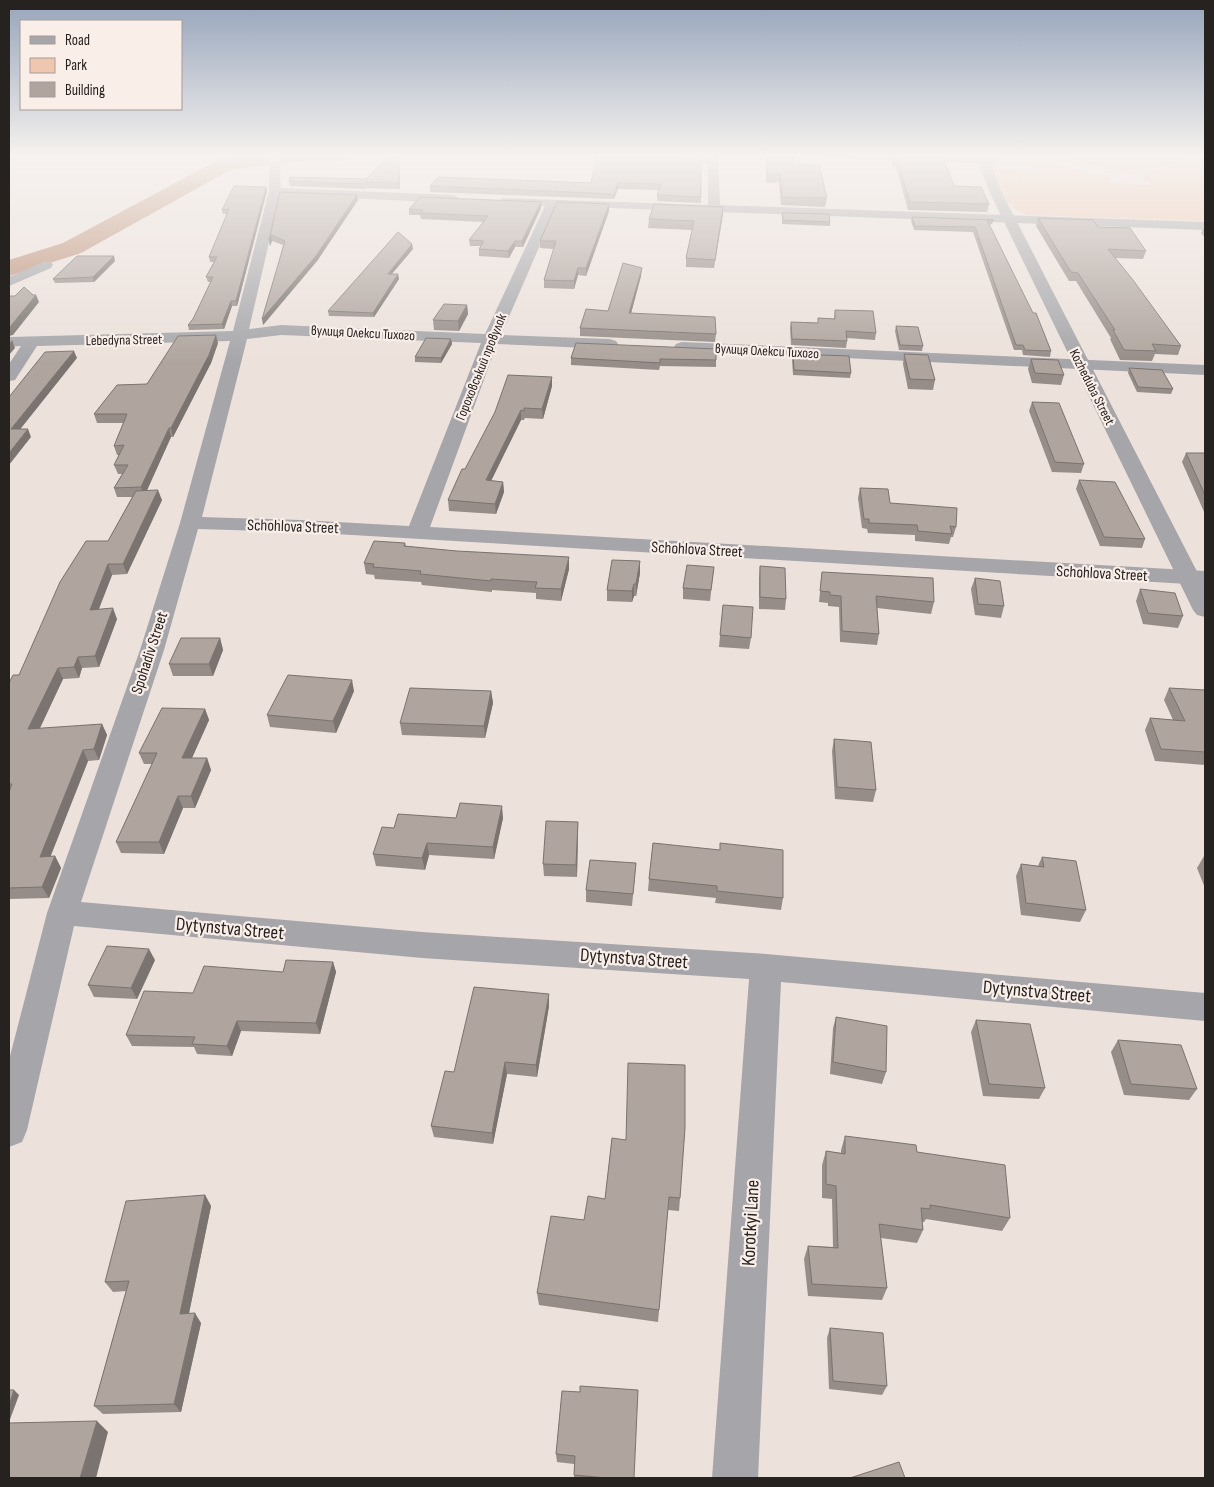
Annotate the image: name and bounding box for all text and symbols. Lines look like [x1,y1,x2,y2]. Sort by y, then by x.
legend [20,20,182,110]
text: Road [65,31,90,50]
text: Park [65,56,87,75]
text: Building [65,81,105,100]
street label: Гороховський провулок [452,311,510,423]
street label: вулиця Олекси Тихого [311,322,416,344]
street label: Lebedyna Street [86,331,162,349]
street label: вулиця Олекси Тихого [715,340,820,362]
street label: Kozheduba Street [1066,346,1118,428]
street label: Schohlova Street [247,516,339,538]
street label: Schohlova Street [651,538,743,562]
street label: Schohlova Street [1056,562,1148,586]
street label: Spohadiv Street [128,609,172,696]
street label: Dytynstva Street [175,913,285,945]
street label: Dytynstva Street [579,944,689,974]
street label: Dytynstva Street [982,976,1092,1008]
street label: Korotkyi Lane [737,1179,765,1267]

